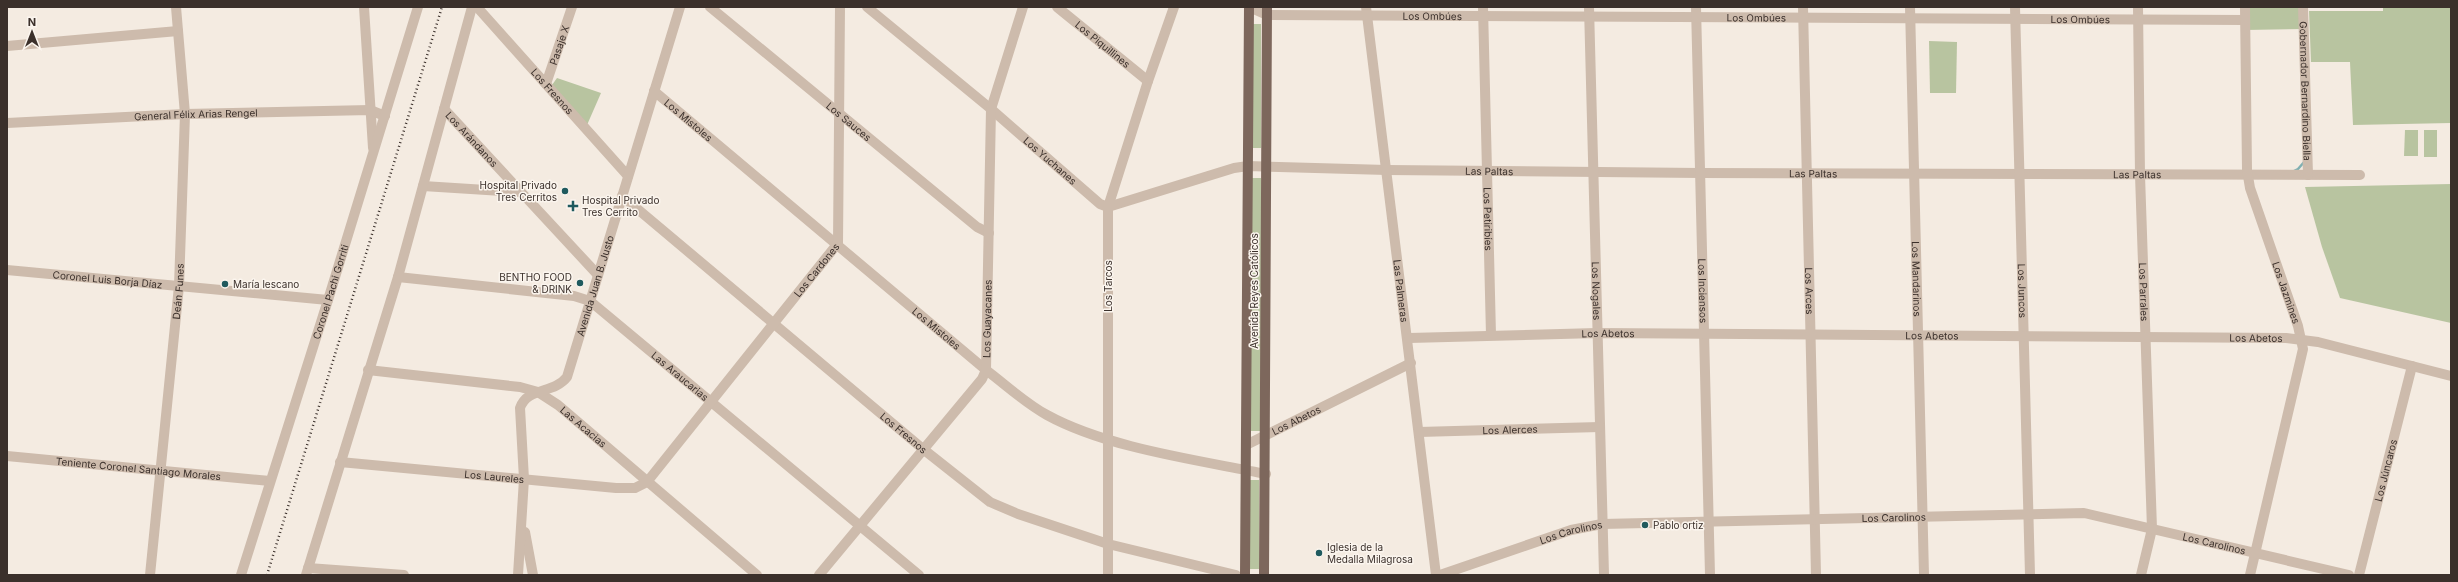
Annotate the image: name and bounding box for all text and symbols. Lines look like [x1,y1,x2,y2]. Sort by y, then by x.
street label: Los Ombúes [1403,10,1462,22]
street label: Los Ombúes [1727,11,1786,24]
north arrow [12,12,52,52]
street label: Los Ombúes [2051,13,2110,25]
text: N [28,15,36,29]
street label: Los Piquillines [1073,18,1133,70]
street label: Gobernador Bernardino Biella [2297,21,2314,161]
street label: Pasaje X [547,24,571,66]
street label: Los Fresnos [529,66,576,117]
street label: Los Mistoles [662,96,715,144]
street label: Los Sauces [824,99,874,143]
street label: General Félix Arias Rengel [134,106,258,123]
street label: Los Arándanos [443,109,500,169]
street label: Los Yuchanes [1021,134,1079,187]
street label: Las Paltas [1465,165,1513,177]
street label: Las Paltas [1789,167,1837,179]
street label: Las Paltas [2113,168,2161,180]
place label: Hospital Privado Tres Cerritos [480,179,557,203]
marker: Hospital Privado Tres Cerritos [560,186,570,196]
street label: Los Petiribíes [1481,187,1495,251]
place label: Hospital Privado Tres Cerrito [582,194,659,218]
marker: Hospital Privado Tres Cerrito [567,200,579,212]
street label: Avenida Reyes Católicos [1248,233,1260,349]
street label: Avenida Juan B. Justo [574,234,616,337]
street label: Los Cardones [791,241,842,299]
street label: Los Mandarinos [1910,241,1924,317]
street label: Coronel Pachi Gorriti [310,243,351,340]
street label: Los Inciensos [1696,258,1710,323]
street label: Las Palmeras [1391,259,1411,323]
street label: Los Tarcos [1102,260,1114,312]
street label: Los Jazmines [2270,260,2303,325]
street label: Los Nogales [1590,261,1603,320]
street label: Los Parrales [2137,262,2151,321]
street label: Deán Funes [170,263,186,320]
street label: Los Juncos [2016,264,2029,318]
street label: Los Arces [1803,267,1816,315]
street label: Coronel Luis Borja Díaz [52,268,163,290]
place label: BENTHO FOOD & DRINK [499,271,572,295]
place label: María lescano [233,278,299,290]
marker: BENTHO FOOD & DRINK [575,278,585,288]
marker: María lescano [220,279,230,289]
street label: Los Guayacanes [980,280,994,358]
street label: Los Mistoles [910,305,963,352]
street label: Los Abetos [1581,327,1635,339]
street label: Los Abetos [1905,329,1959,342]
street label: Los Abetos [2229,332,2283,344]
street label: Las Araucarias [649,349,711,403]
street label: Los Abetos [1270,403,1323,437]
street label: Las Acacias [558,404,609,450]
street label: Los Fresnos [878,410,929,456]
street label: Los Alerces [1482,423,1538,436]
street label: Los Júncaros [2372,438,2399,503]
street label: Teniente Coronel Santiago Morales [55,455,221,482]
street label: Los Laureles [464,468,525,485]
street label: Los Carolinos [1862,511,1926,524]
street label: Los Carolinos [1538,518,1603,546]
place label: Pablo ortiz [1653,519,1704,531]
marker: Pablo ortiz [1640,520,1650,530]
street label: Los Carolinos [2182,530,2247,557]
place label: Iglesia de la Medalla Milagrosa [1327,541,1413,565]
marker: Iglesia de la Medalla Milagrosa [1314,548,1324,558]

